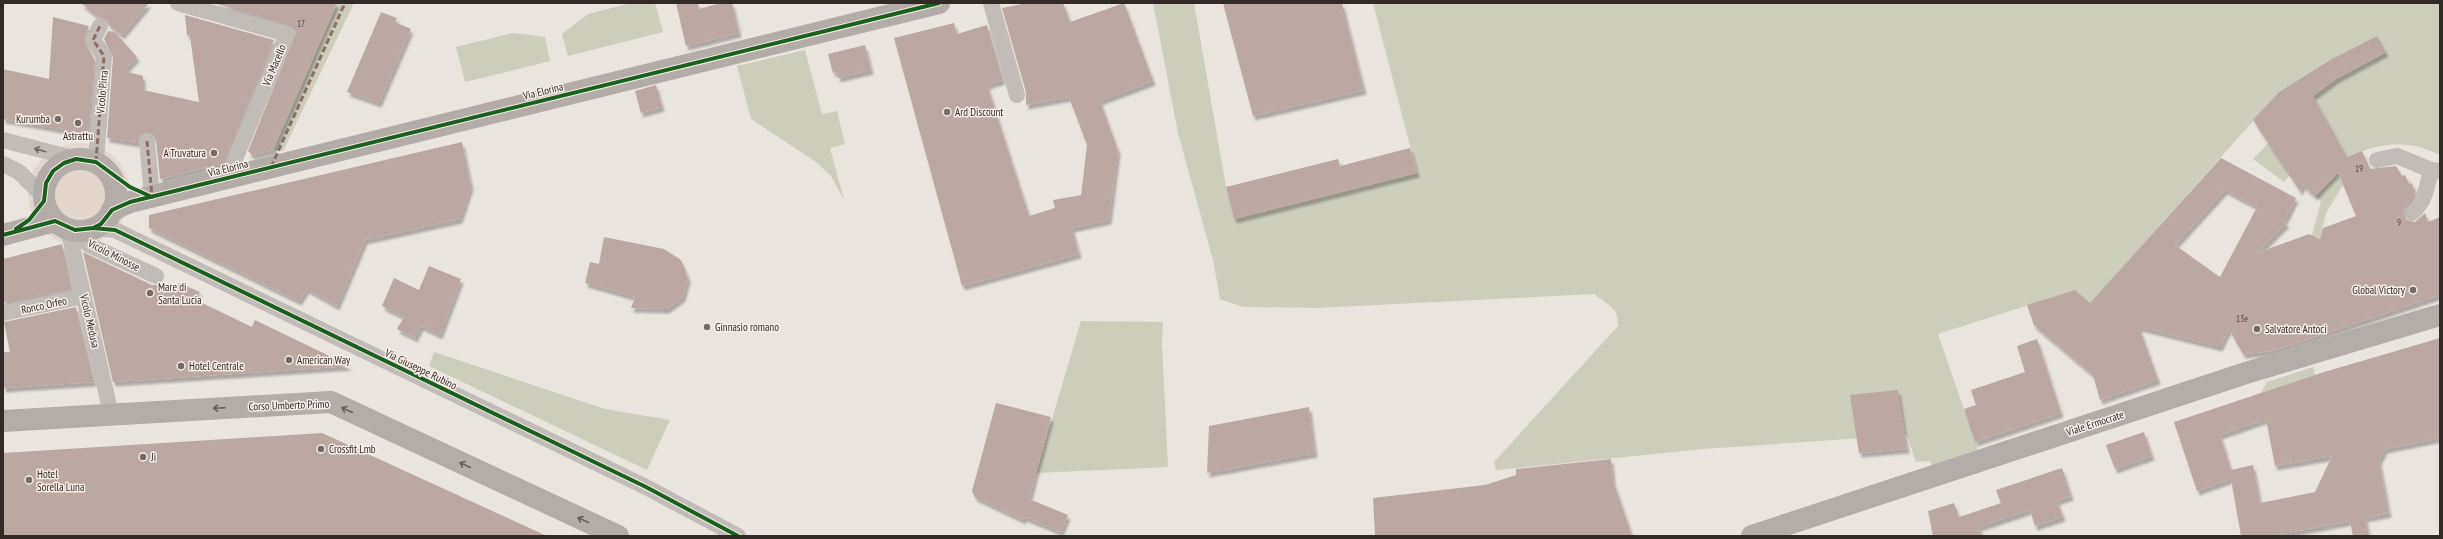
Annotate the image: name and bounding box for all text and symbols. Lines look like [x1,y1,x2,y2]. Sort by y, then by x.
house number: 17 [297,18,305,29]
street label: Via Macello [259,42,289,89]
street label: Vicolo Pirra [93,70,111,115]
street label: Via Elorina [520,79,565,103]
place label: Ard Discount [955,105,1003,119]
marker: Ard Discount [942,107,952,117]
place label: Kurumba [16,112,50,126]
marker: Kurumba [53,114,63,124]
marker: Astrattu [73,118,83,128]
place label: Astrattu [63,129,93,143]
one-way arrow [33,146,46,153]
place label: A Truvatura [163,146,206,160]
marker: A Truvatura [209,148,219,158]
street label: Via Elorina [205,156,250,180]
house number: 19 [2355,163,2363,174]
house number: 9 [2397,217,2401,228]
street label: Vicolo Minosse [85,235,143,274]
place label: Mare di Santa Lucia [158,280,202,307]
place label: Global Victory [2352,283,2406,297]
marker: Global Victory [2408,285,2418,295]
marker: Mare di Santa Lucia [145,288,155,298]
street label: Vicolo Medusa [77,292,103,349]
street label: Ronco Orfeo [20,293,68,317]
house number: 13e [2236,313,2248,324]
place label: Ginnasio romano [715,320,779,334]
marker: Ginnasio romano [702,322,712,332]
place label: Salvatore Antoci [2265,322,2327,336]
marker: Salvatore Antoci [2252,324,2262,334]
street label: Via Giuseppe Rubino [382,345,459,393]
place label: American Way [297,353,351,367]
marker: American Way [284,355,294,365]
place label: Hotel Centrale [189,359,244,373]
marker: Hotel Centrale [176,361,186,371]
street label: Corso Umberto Primo [248,397,330,413]
one-way arrow [213,405,226,412]
one-way arrow [342,406,354,413]
street label: Viale Ermocrate [2063,407,2126,439]
place label: Crossfit Lmb [329,442,376,456]
marker: Crossfit Lmb [316,444,326,454]
place label: Jì [150,450,156,464]
marker: Jì [138,452,148,462]
one-way arrow [460,461,472,468]
place label: Hotel Sorella Luna [37,467,84,494]
marker: Hotel Sorella Luna [24,475,34,485]
one-way arrow [577,515,589,523]

